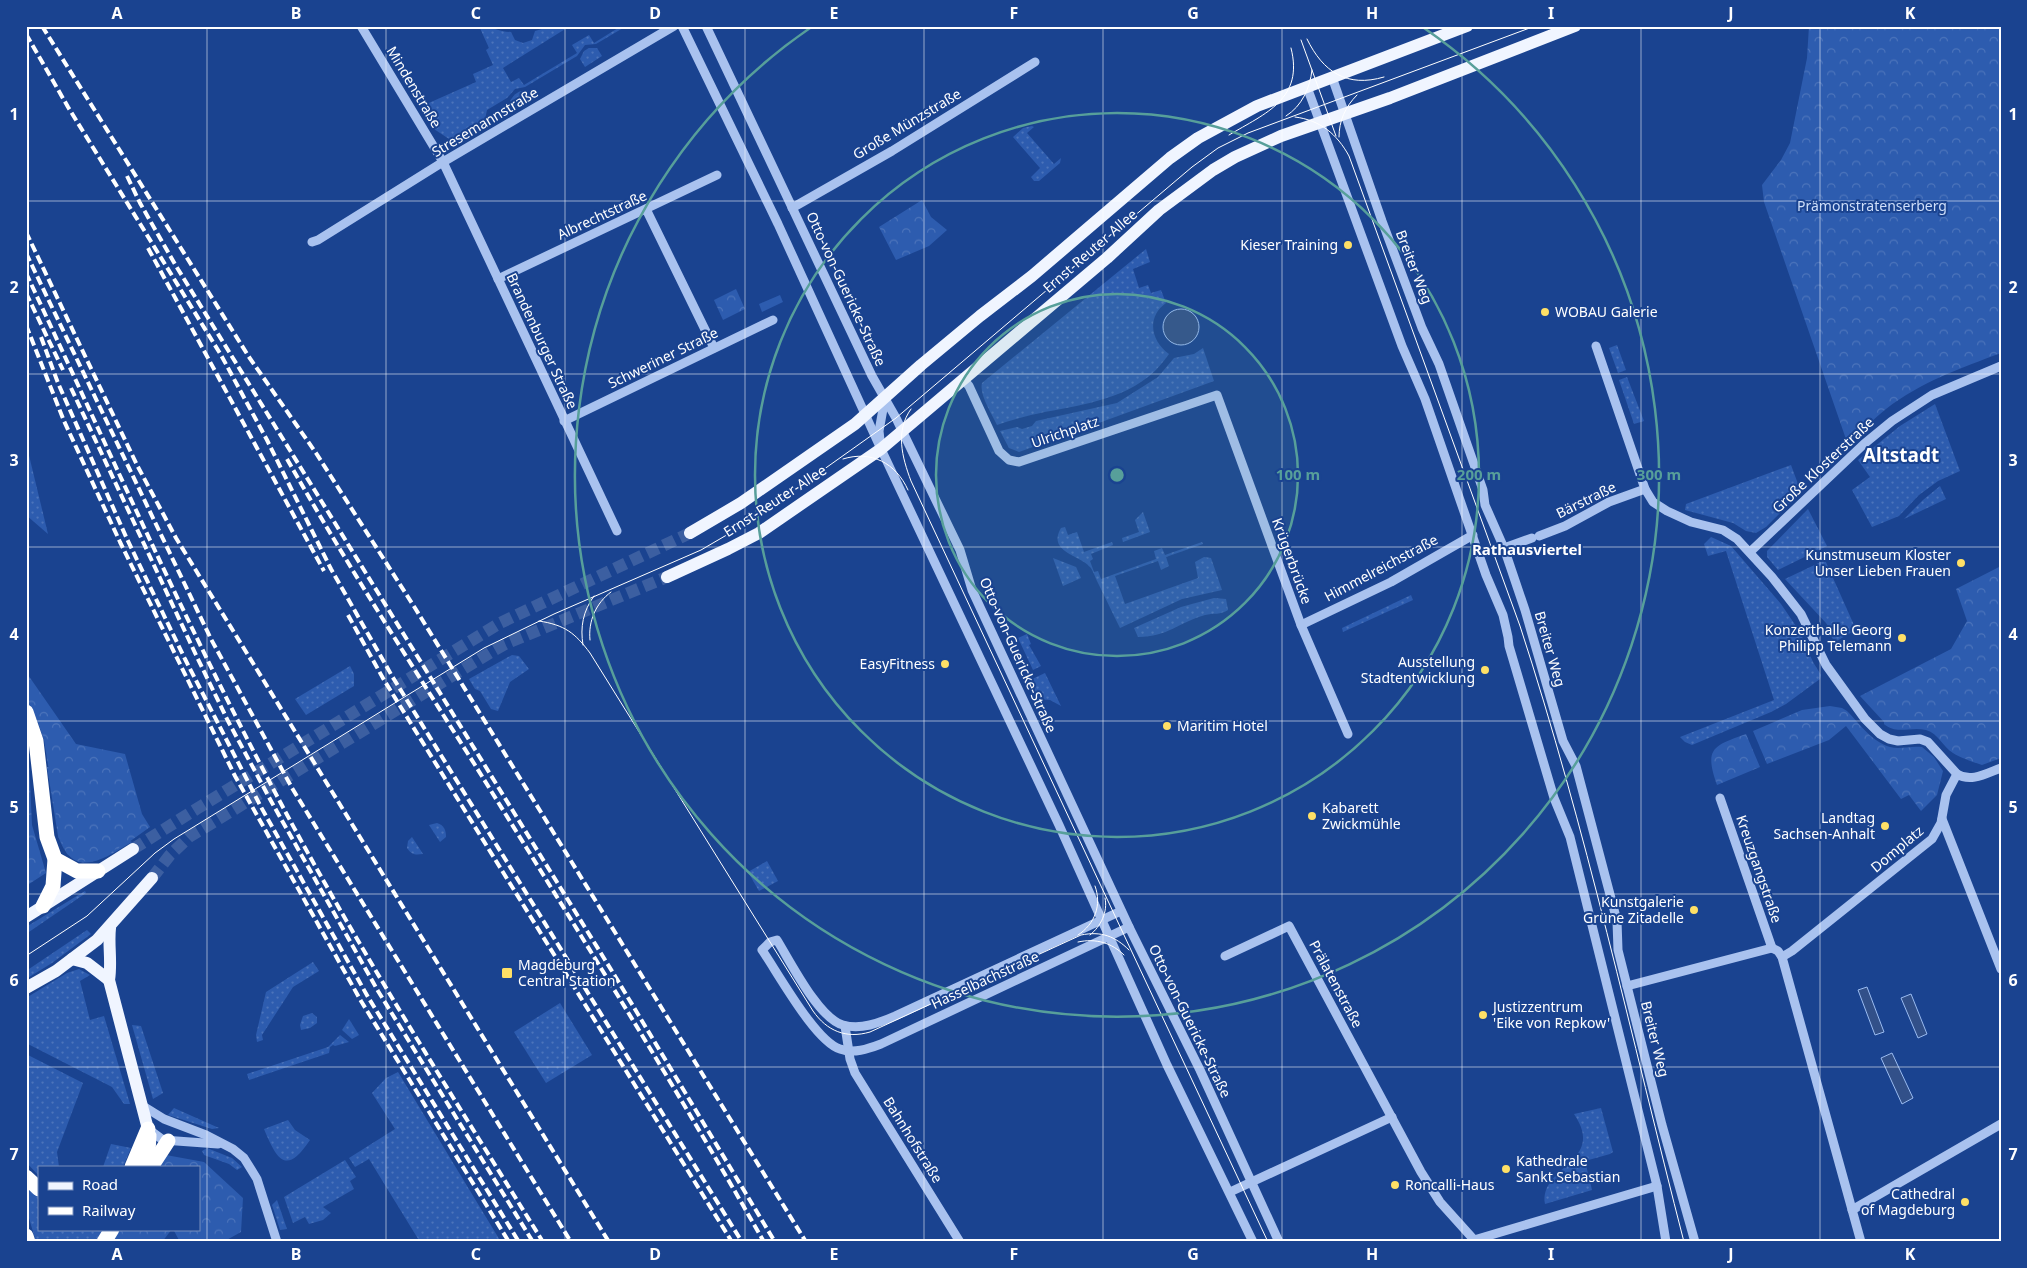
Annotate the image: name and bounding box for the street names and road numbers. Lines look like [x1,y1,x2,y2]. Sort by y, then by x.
street label: Mindenstraße [383,42,446,131]
street label: Stresemannstraße [428,82,542,161]
street label: Große Münzstraße [849,84,964,163]
street label: Albrechtstraße [554,185,650,244]
street label: Ernst-Reuter-Allee [1039,204,1141,297]
street label: Otto-von-Guericke-Straße [802,208,891,369]
street label: Breiter Weg [1392,227,1437,307]
street label: Brandenburger Straße [503,270,582,412]
street label: Schweriner Straße [605,323,721,392]
street label: Ulrichplatz [1028,411,1102,452]
street label: Große Klosterstraße [1768,412,1878,517]
street label: Ernst-Reuter-Allee [720,460,830,541]
street label: Bärstraße [1553,477,1619,522]
street label: Krügerbrücke [1268,515,1317,607]
street label: Himmelreichstraße [1321,530,1441,606]
street label: Otto-von-Guericke-Straße [976,574,1061,736]
street label: Breiter Weg [1531,609,1570,689]
street label: Kreuzgangstraße [1732,812,1787,925]
street label: Domplatz [1866,821,1927,876]
street label: Prälatenstraße [1305,937,1368,1031]
street label: Otto-von-Guericke-Straße [1145,941,1236,1101]
street label: Hasselbachstraße [928,946,1042,1013]
street label: Breiter Weg [1637,999,1674,1079]
street label: Bahnhofstraße [879,1093,948,1186]

